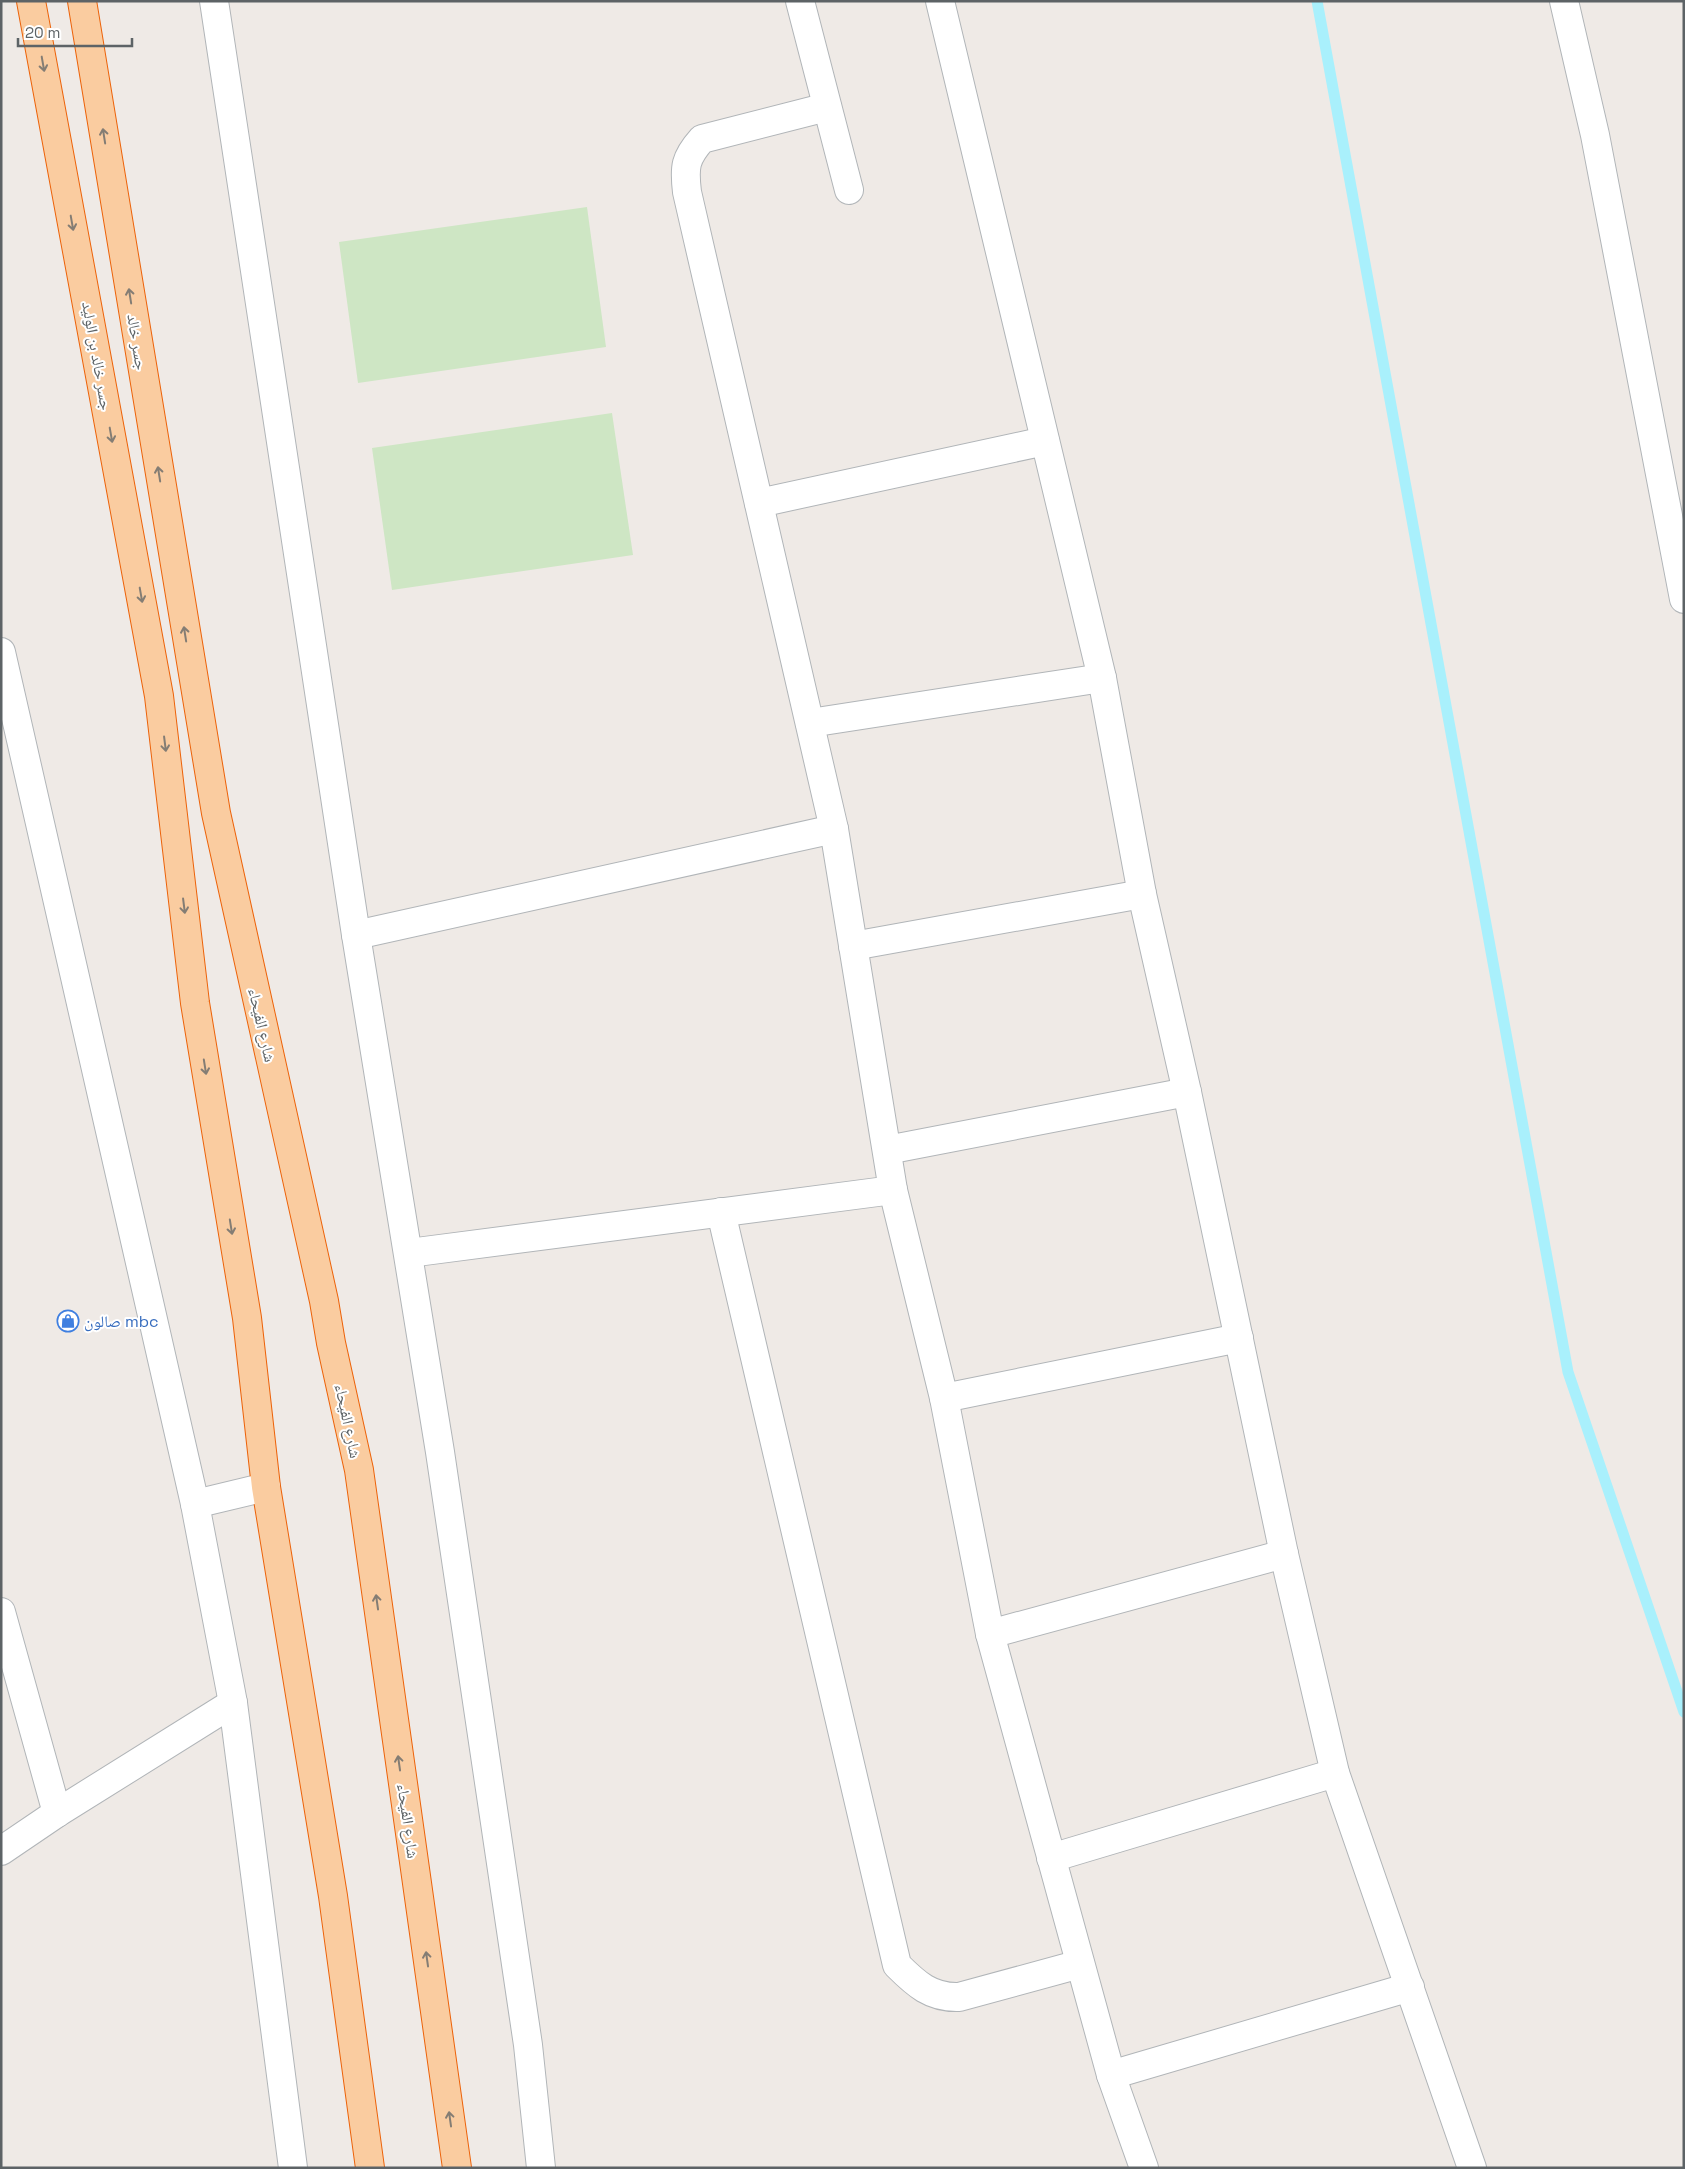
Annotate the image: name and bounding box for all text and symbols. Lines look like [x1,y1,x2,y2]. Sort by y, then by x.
scale bar [18,15,131,47]
text: 20 m [25,23,60,42]
one-way arrow [38,55,48,71]
one-way arrow [98,128,108,144]
one-way arrow [68,215,78,231]
one-way arrow [125,288,135,304]
street label: جسر خالد بن الوليد [77,300,117,412]
street label: جسر خالد [122,312,152,372]
one-way arrow [107,427,117,443]
one-way arrow [154,466,164,482]
one-way arrow [136,586,146,602]
one-way arrow [180,626,190,642]
one-way arrow [160,736,170,752]
one-way arrow [179,897,189,913]
street label: شارع الفيحاء [243,986,281,1064]
one-way arrow [201,1058,211,1074]
one-way arrow [226,1219,236,1235]
shop icon: صالون mbc [56,1309,80,1333]
place label: صالون mbc [84,1311,159,1332]
street label: شارع الفيحاء [330,1382,366,1460]
one-way arrow [372,1594,382,1610]
one-way arrow [394,1755,404,1771]
street label: شارع الفيحاء [392,1782,424,1860]
one-way arrow [422,1951,432,1967]
one-way arrow [444,2112,454,2128]

